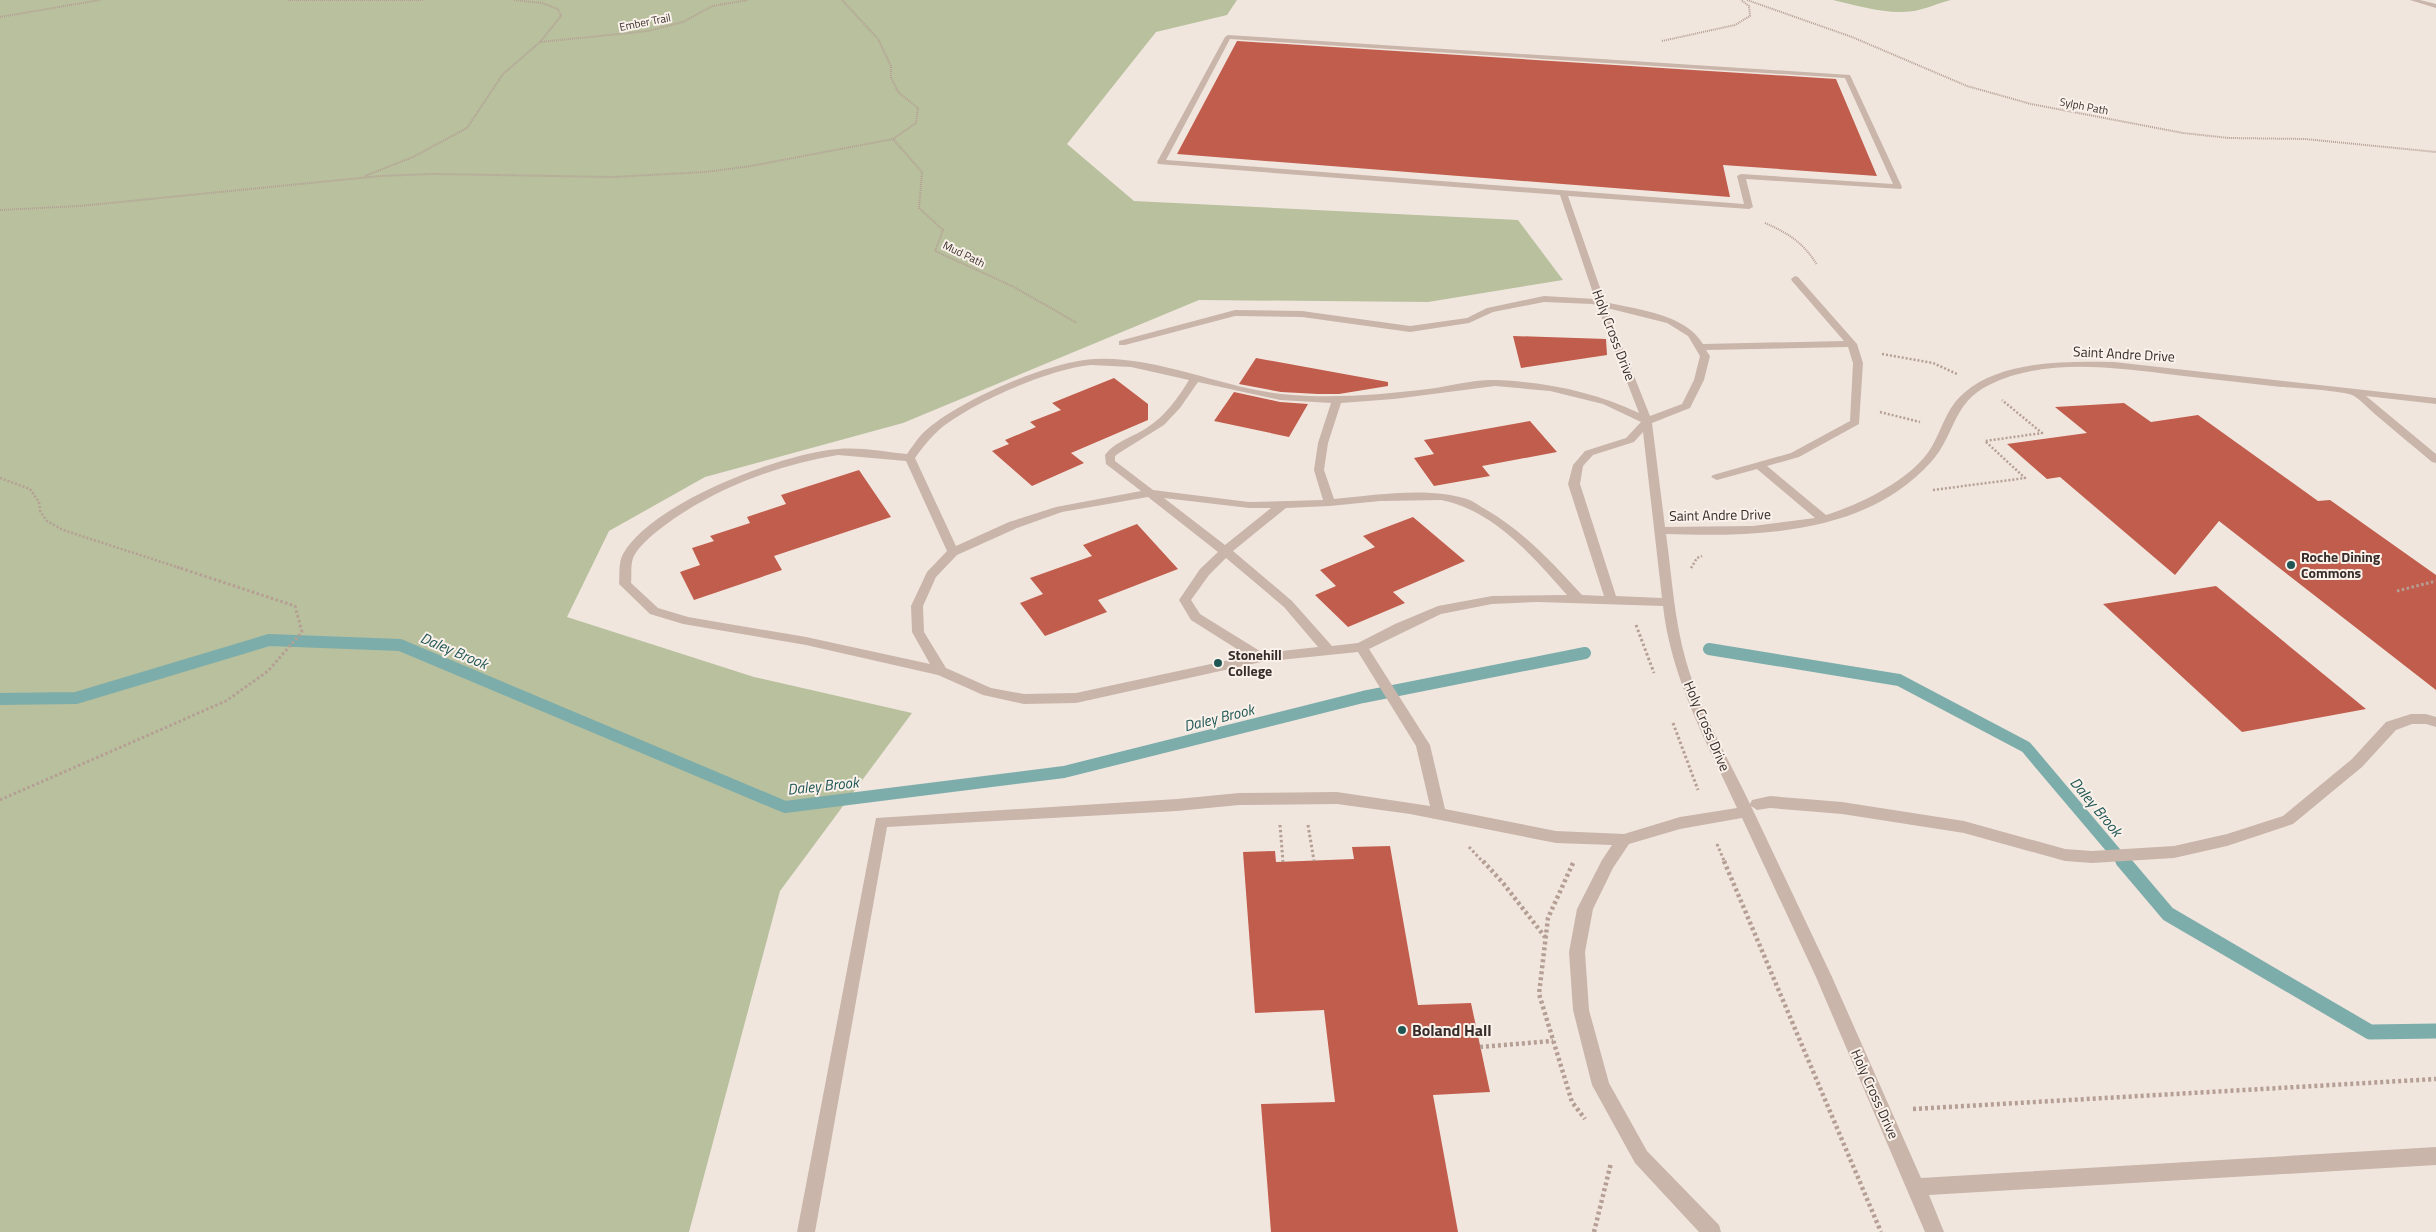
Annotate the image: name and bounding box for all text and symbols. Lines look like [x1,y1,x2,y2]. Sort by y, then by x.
street label: Ember Trail [618,9,672,35]
street label: Sylph Path [2058,93,2110,119]
street label: Mud Path [940,237,988,271]
street label: Holy Cross Drive [1587,286,1642,384]
street label: Saint Andre Drive [2073,340,2175,367]
street label: Saint Andre Drive [1669,503,1771,526]
place label: Roche Dining Commons [2301,546,2381,583]
marker: Roche Dining Commons [2285,559,2297,571]
water label: Daley Brook [417,626,494,676]
place label: Stonehill College [1228,644,1282,681]
marker: Stonehill College [1212,657,1224,669]
street label: Holy Cross Drive [1679,677,1736,774]
water label: Daley Brook [1181,697,1259,737]
water label: Daley Brook [786,770,862,801]
water label: Daley Brook [2065,772,2130,843]
place label: Boland Hall [1412,1018,1492,1042]
marker: Boland Hall [1396,1024,1408,1036]
street label: Holy Cross Drive [1846,1046,1905,1142]

